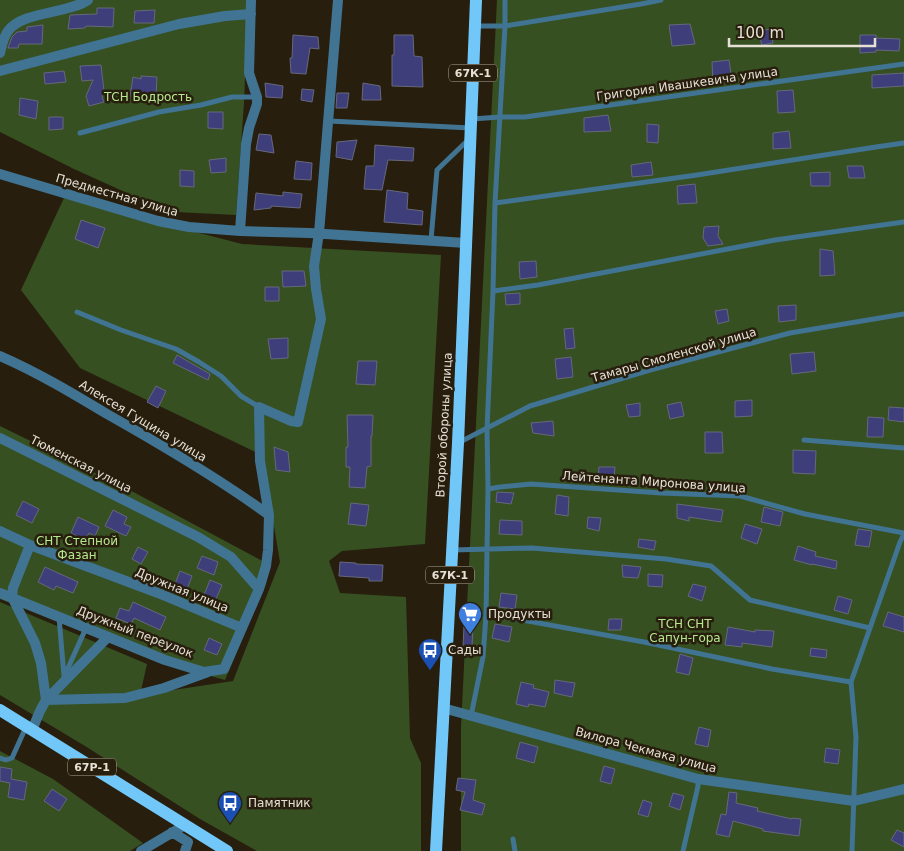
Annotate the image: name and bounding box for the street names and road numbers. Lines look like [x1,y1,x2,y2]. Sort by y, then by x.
road number: 67К-1 [449,64,497,82]
street label: Григория Ивашкевича улица [595,64,779,104]
street label: Предместная улица [54,171,180,219]
street label: Тамары Смоленской улица [589,325,758,386]
street label: Второй обороны улица [433,352,455,498]
street label: Алексея Гущина улица [77,377,209,465]
street label: Тюменская улица [27,432,134,496]
street label: Лейтенанта Миронова улица [562,469,746,495]
street label: Дружная улица [133,565,231,615]
road number: 67К-1 [426,566,474,584]
street label: Дружный переулок [75,603,195,661]
street label: Вилора Чекмака улица [574,724,718,776]
road number: 67Р-1 [68,759,116,776]

